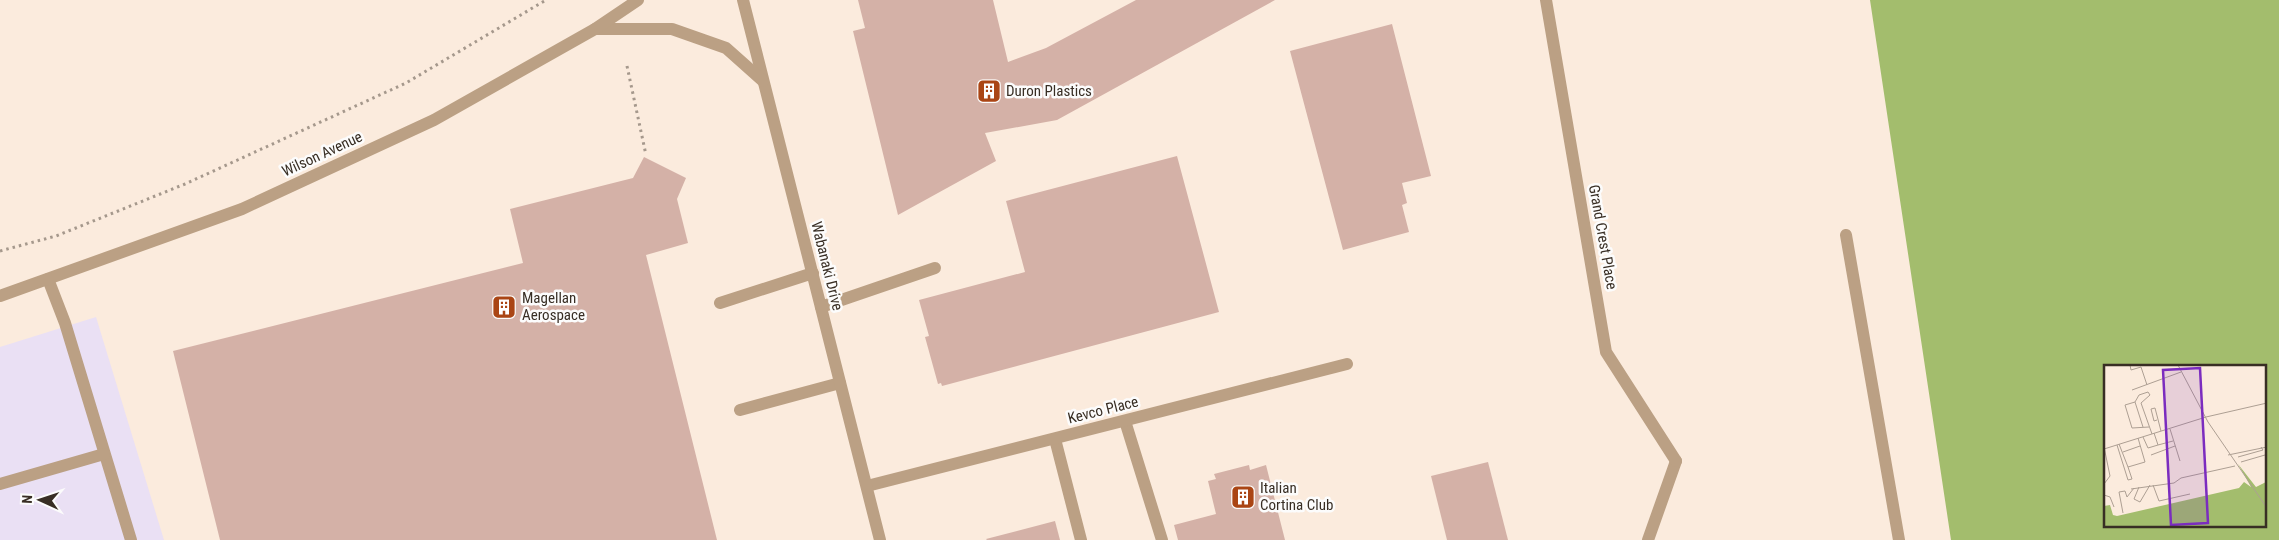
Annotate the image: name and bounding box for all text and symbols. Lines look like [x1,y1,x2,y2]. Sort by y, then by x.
building icon: Duron Plastics [976,78,1002,104]
place label: Duron Plastics [1006,82,1092,100]
street label: Wilson Avenue [279,128,365,180]
street label: Grand Crest Place [1585,183,1621,291]
street label: Wabanaki Drive [807,220,847,312]
place label: Magellan Aerospace [522,289,585,324]
building icon: Magellan Aerospace [491,294,517,320]
inset map [2104,365,2266,528]
street label: Kevco Place [1066,393,1140,427]
north arrow [15,475,65,525]
place label: Italian Cortina Club [1260,479,1333,514]
building icon: Italian Cortina Club [1230,484,1256,510]
text: N [19,495,35,504]

